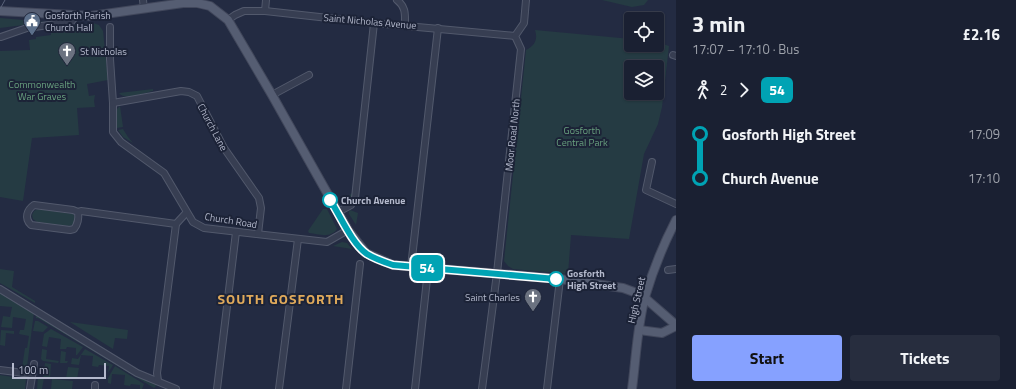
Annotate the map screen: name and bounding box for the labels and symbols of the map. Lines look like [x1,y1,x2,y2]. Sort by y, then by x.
place label: Gosforth Parish Church Hall [45,8,111,35]
street label: Saint Nicholas Avenue [323,10,417,33]
public building icon: Gosforth Parish Church Hall [22,11,42,36]
church icon: St Nicholas [57,41,77,66]
place label: St Nicholas [80,44,127,59]
park label: Commonwealth War Graves [9,77,75,104]
street label: Moor Road North [501,98,524,172]
street label: Church Lane [194,101,231,154]
park label: Gosforth Central Park [556,123,608,150]
marker: Church Avenue [322,192,338,208]
place label: Church Avenue [341,193,405,208]
street label: Church Road [204,209,258,232]
line badge: 54 [409,255,445,281]
place label: Gosforth High Street [567,266,616,293]
marker: Gosforth High Street [548,271,564,287]
street label: High Street [624,275,649,325]
church icon: Saint Charles [523,287,543,312]
district label: SOUTH GOSFORTH [217,288,345,309]
place label: Saint Charles [465,290,520,305]
scale bar [12,361,106,380]

